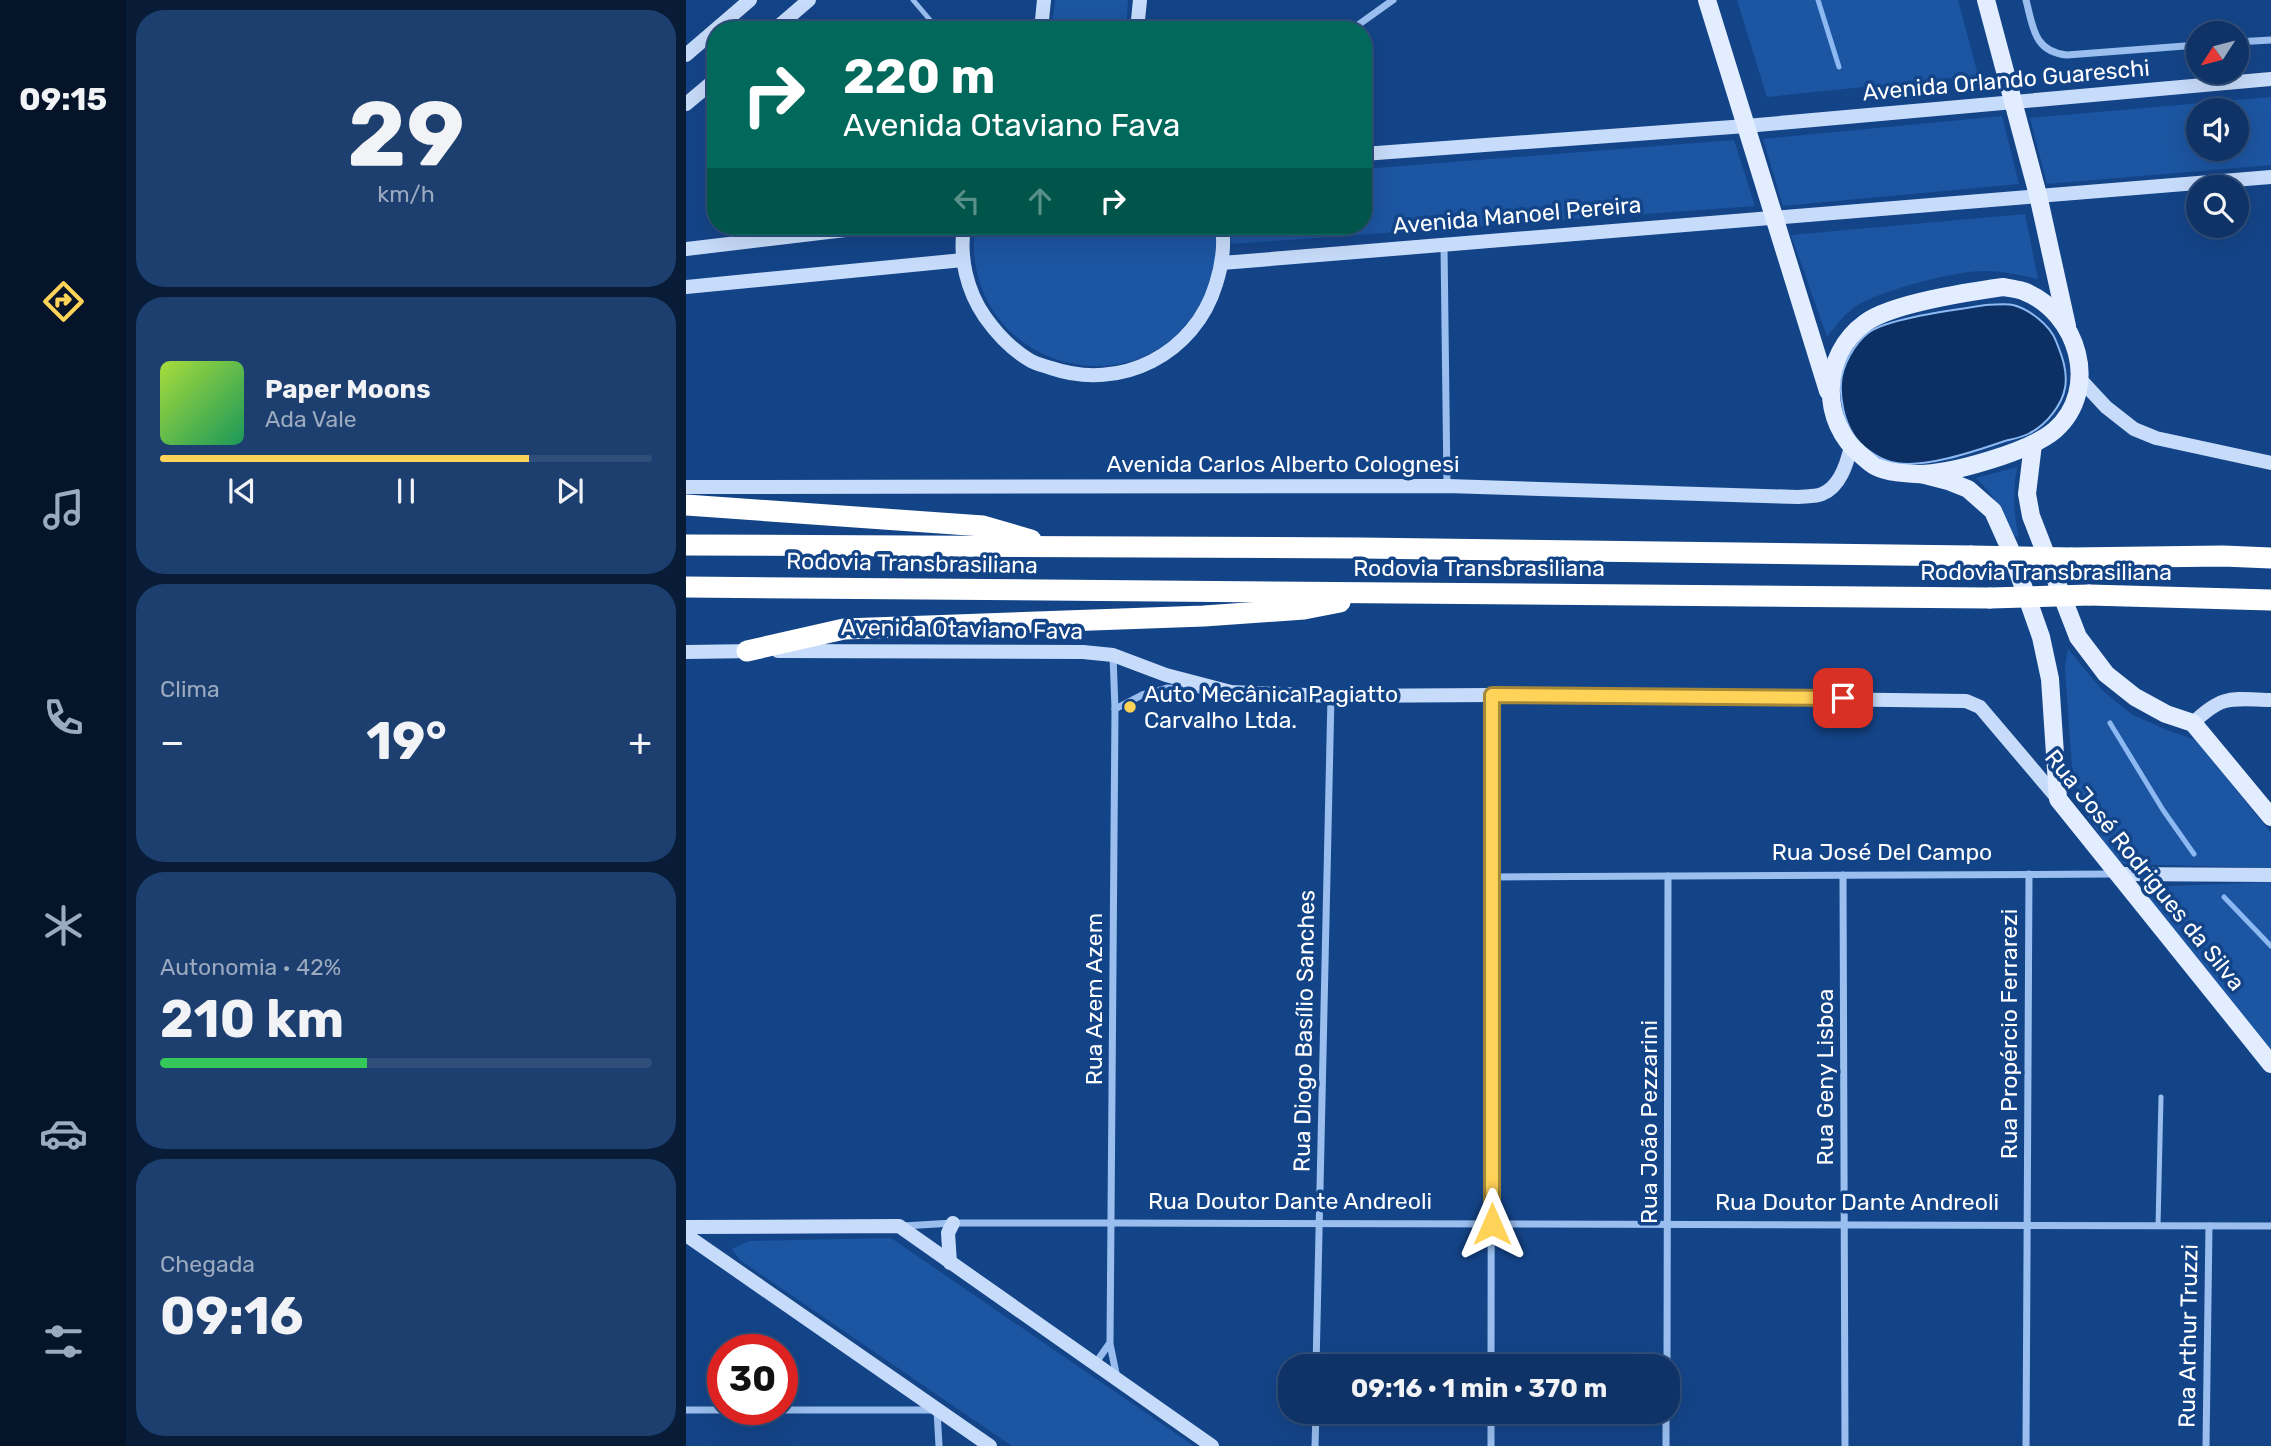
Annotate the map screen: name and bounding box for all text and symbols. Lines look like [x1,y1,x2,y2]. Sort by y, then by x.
north arrow [2186,21,2249,84]
map controls [2186,21,2249,238]
text: 220 m [843,47,995,105]
icon: right [728,49,819,140]
street label: Avenida Orlando Guareschi [1861,53,2151,107]
text: 09:15 [19,80,107,118]
text: 29 [347,80,465,188]
button: sound [2186,98,2249,161]
text: Avenida Otaviano Fava [843,106,1180,144]
button: search [2186,175,2249,238]
text: km/h [377,180,435,208]
icon: left [948,182,986,220]
icon: ahead [1021,182,1059,220]
icon: right [1094,182,1132,220]
street label: Avenida Manoel Pereira [1392,190,1642,240]
icon: directions [39,277,88,326]
text: Paper Moons [265,374,431,405]
text: Ada Vale [265,405,357,433]
street label: Avenida Carlos Alberto Colognesi [1106,450,1460,478]
icon: previous [223,472,261,510]
icon: pause [387,472,425,510]
icon: next [551,472,589,510]
icon: music [39,485,88,534]
street label: Rodovia Transbrasiliana [786,547,1038,579]
street label: Rodovia Transbrasiliana [1353,554,1605,582]
street label: Rodovia Transbrasiliana [1920,558,2172,586]
street label: Avenida Otaviano Fava [841,613,1083,645]
pin [1813,668,1873,728]
text: Clima [160,675,220,703]
icon: arrive [1824,679,1862,717]
place label: Auto Mecânica Pagiatto Carvalho Ltda. [1144,680,1398,734]
icon: phone [39,693,88,742]
marker: Auto Mecânica Pagiatto Carvalho Ltda. [1122,699,1138,715]
text: 19° [366,710,447,772]
text: − [160,719,185,765]
text: + [628,719,652,765]
street label: Rua José Rodrigues da Silva [2039,744,2251,996]
street label: Rua José Del Campo [1772,838,1992,866]
street label: Rua Diogo Basílio Sanches [1288,890,1320,1172]
icon: climate [39,901,88,950]
street label: Rua Propércio Ferrarezi [1995,909,2023,1159]
street label: Rua Azem Azem [1080,913,1108,1085]
text: Autonomia · 42% [160,953,341,981]
text: 210 km [160,988,344,1050]
street label: Rua Geny Lisboa [1811,989,1839,1165]
street label: Rua João Pezzarini [1635,1020,1663,1224]
icon: car [39,1109,88,1158]
street label: Rua Doutor Dante Andreoli [1148,1187,1432,1215]
position arrow [1455,1187,1529,1261]
street label: Rua Doutor Dante Andreoli [1715,1188,1999,1216]
street label: Rua Arthur Truzzi [2172,1244,2204,1428]
text: Chegada [160,1250,255,1278]
text: 09:16 [160,1285,304,1347]
icon: filters [39,1317,88,1366]
speed limit sign: 30 [707,1334,798,1425]
text: 09:16 · 1 min · 370 m [1351,1373,1607,1404]

